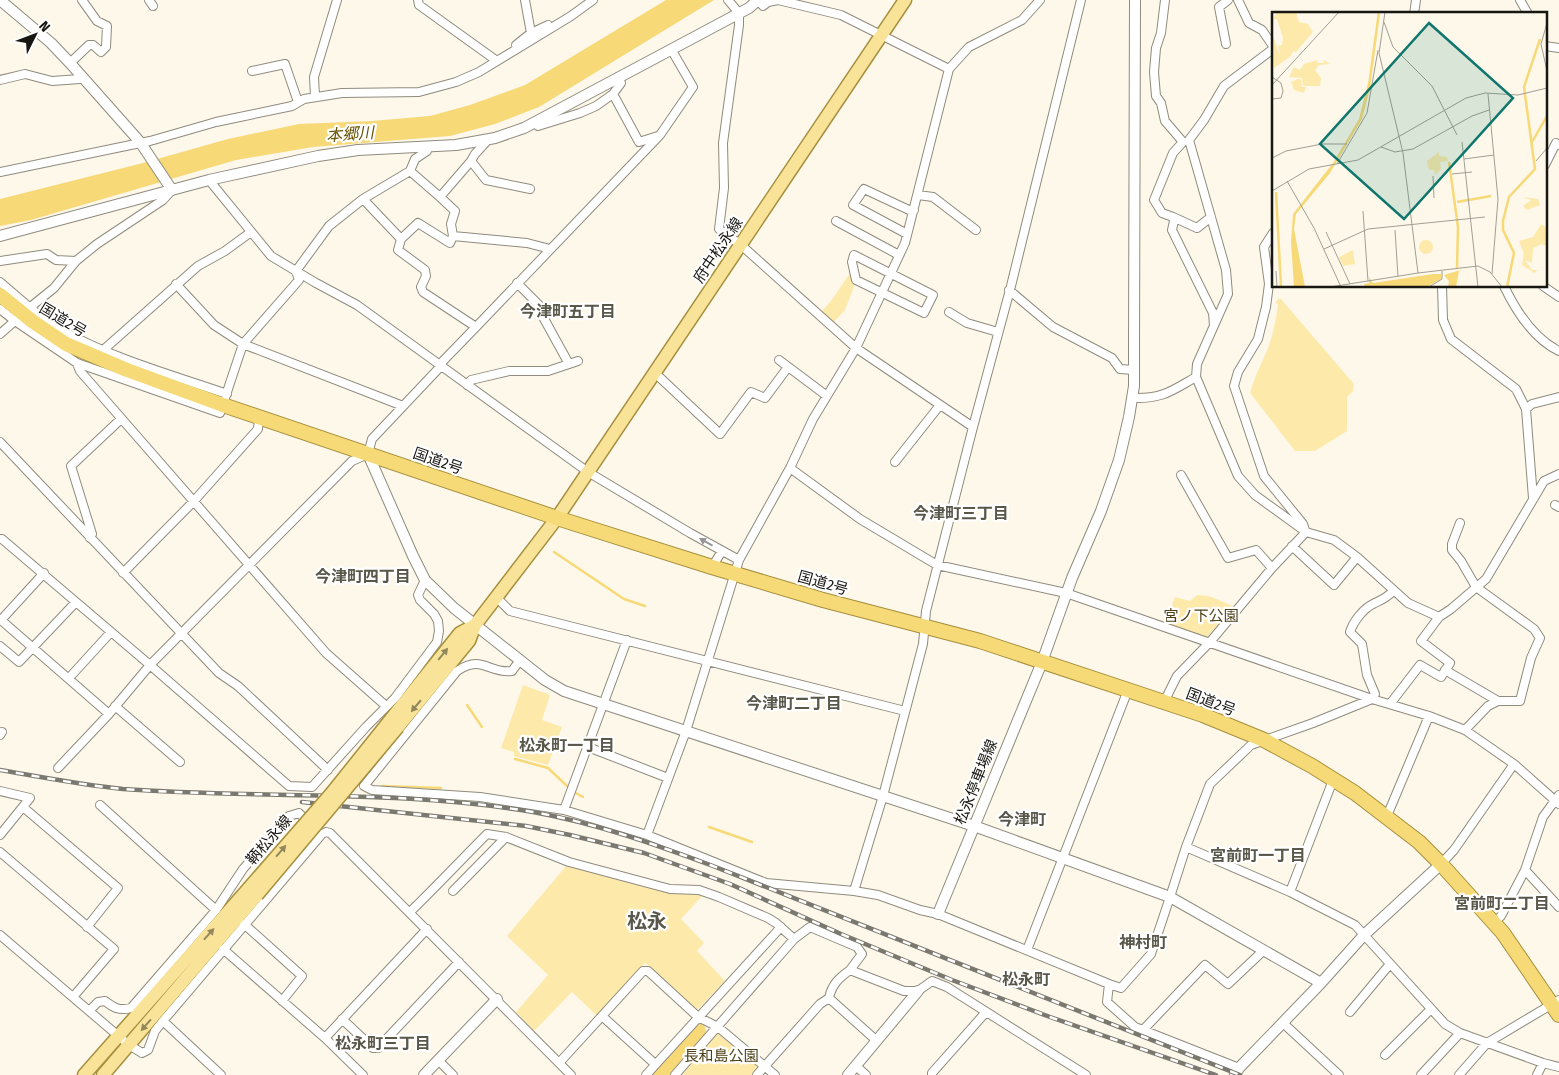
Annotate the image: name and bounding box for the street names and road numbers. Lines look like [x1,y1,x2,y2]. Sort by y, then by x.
street label: 府中松永線 [690,214,746,286]
street label: 国道2号 [36,299,90,341]
street label: 国道2号 [411,444,465,478]
street label: 国道2号 [796,567,850,599]
street label: 国道2号 [1184,684,1238,720]
street label: 松永停車場線 [951,737,1001,827]
street label: 鞆松永線 [243,811,295,869]

